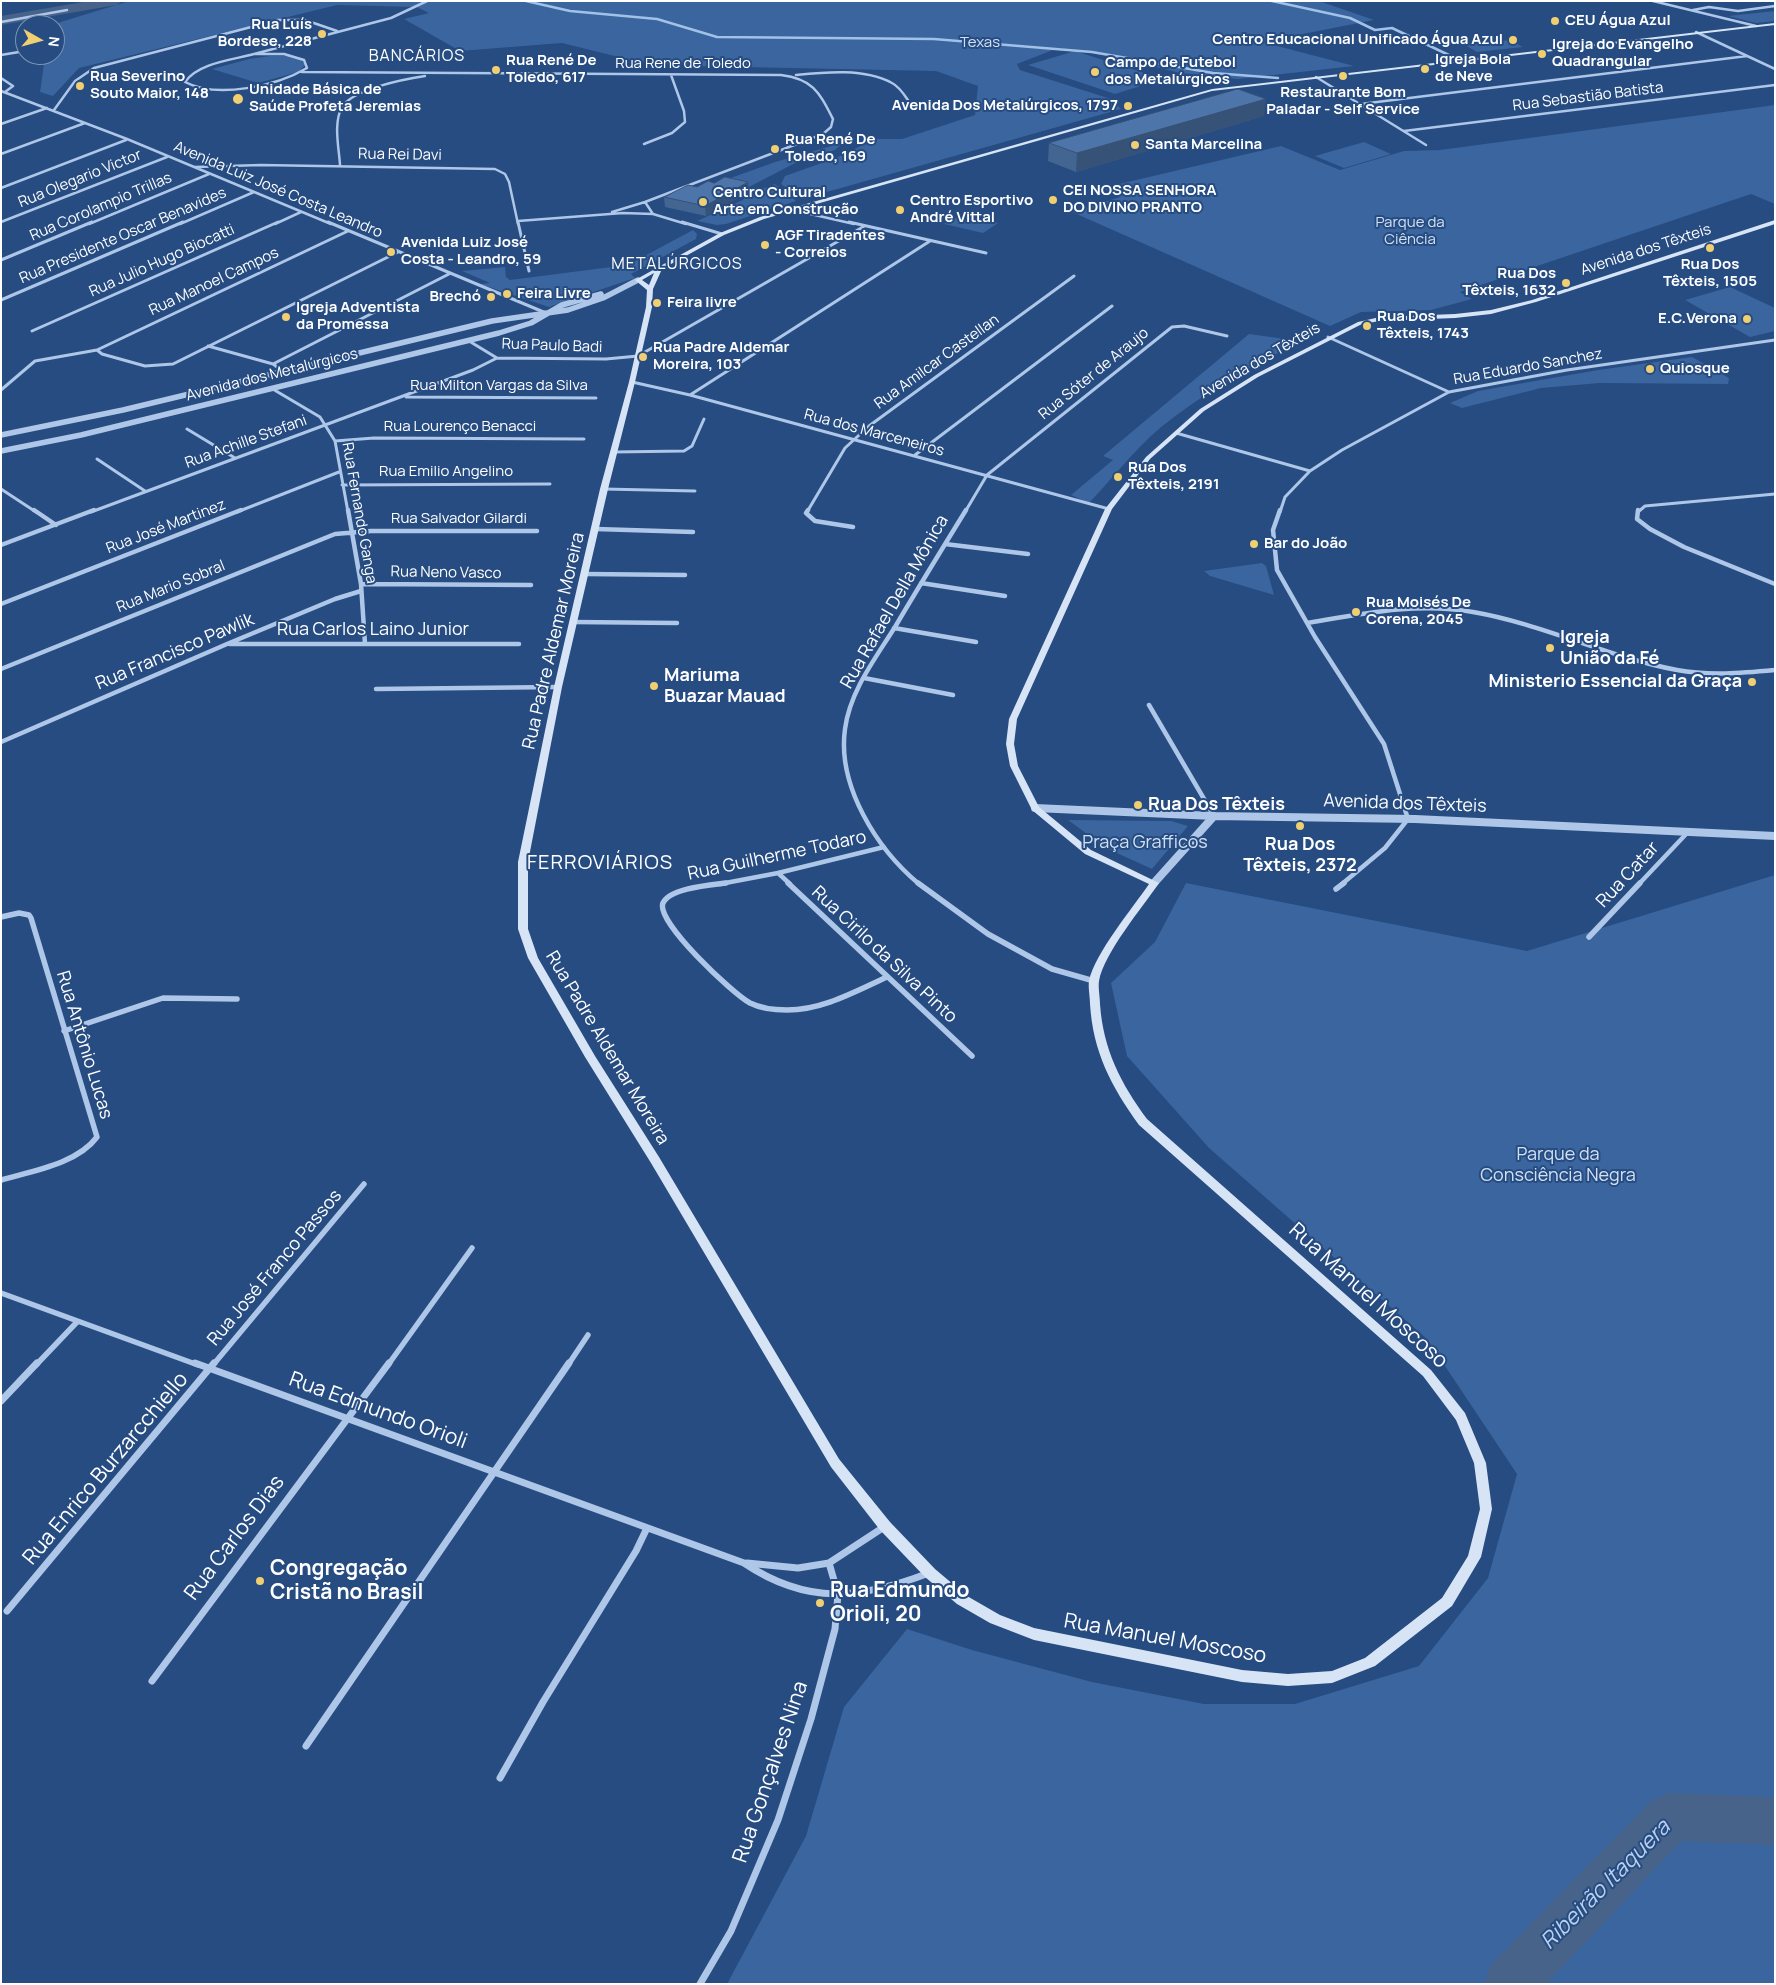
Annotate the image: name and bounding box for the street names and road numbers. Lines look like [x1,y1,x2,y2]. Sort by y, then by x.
street label: Rua Rene de Toledo [615,55,751,73]
street label: Rua Sebastião Batista [1512,79,1664,115]
street label: Avenida Luiz José Costa Leandro [171,138,385,242]
street label: Rua Rei Davi [358,145,442,165]
street label: Rua Olegario Victor [16,146,144,212]
street label: Rua Corolampio Trillas [27,169,175,245]
street label: Rua Presidente Oscar Benavides [17,184,229,288]
street label: Avenida dos Têxteis [1579,220,1713,280]
street label: Rua Julio Hugo Biocatti [87,221,237,301]
street label: Rua Manoel Campos [146,244,282,320]
street label: Rua Amilcar Castellan [871,311,1003,413]
street label: Avenida dos Têxteis [1197,319,1323,403]
street label: Rua Sóter de Araujo [1036,324,1152,424]
street label: Rua Paulo Badi [501,335,603,357]
street label: Avenida dos Metalúrgicos [184,345,360,405]
street label: Rua Eduardo Sanchez [1452,345,1604,389]
street label: Rua Milton Vargas da Silva [410,377,588,395]
street label: Rua dos Marceneiros [802,406,946,460]
street label: Rua Achille Stefani [183,412,309,472]
street label: Rua Lourenço Benacci [384,418,536,436]
street label: Rua Fernando Ganga [338,441,380,585]
street label: Rua Emilio Angelino [379,463,513,481]
street label: Rua José Martinez [104,496,228,558]
street label: Rua Salvador Gilardi [391,510,527,528]
street label: Rua Rafael Della Mônica [836,511,954,693]
street label: Rua Padre Aldemar Moreira [519,530,589,752]
street label: Rua Mario Sobral [114,557,228,617]
street label: Rua Neno Vasco [390,563,502,583]
street label: Rua Francisco Pawlik [93,609,257,695]
street label: Rua Carlos Laino Junior [277,619,469,641]
street label: Avenida dos Têxteis [1323,790,1487,818]
street label: Rua Guilherme Todaro [686,827,868,885]
street label: Rua Catar [1592,838,1664,912]
street label: Rua Cirilo da Silva Pinto [807,882,961,1028]
street label: Rua Padre Aldemar Moreira [541,947,673,1149]
street label: Rua Antônio Lucas [51,968,117,1122]
street label: Rua José Franco Passos [203,1186,347,1350]
street label: Rua Manuel Moscoso [1283,1218,1453,1374]
street label: Rua Edmundo Orioli [286,1367,470,1455]
street label: Rua Enrico Burzarcchiello [18,1368,194,1570]
street label: Rua Carlos Dias [180,1471,290,1605]
street label: Rua Manuel Moscoso [1062,1609,1268,1669]
street label: Rua Gonçalves Nina [728,1678,814,1866]

